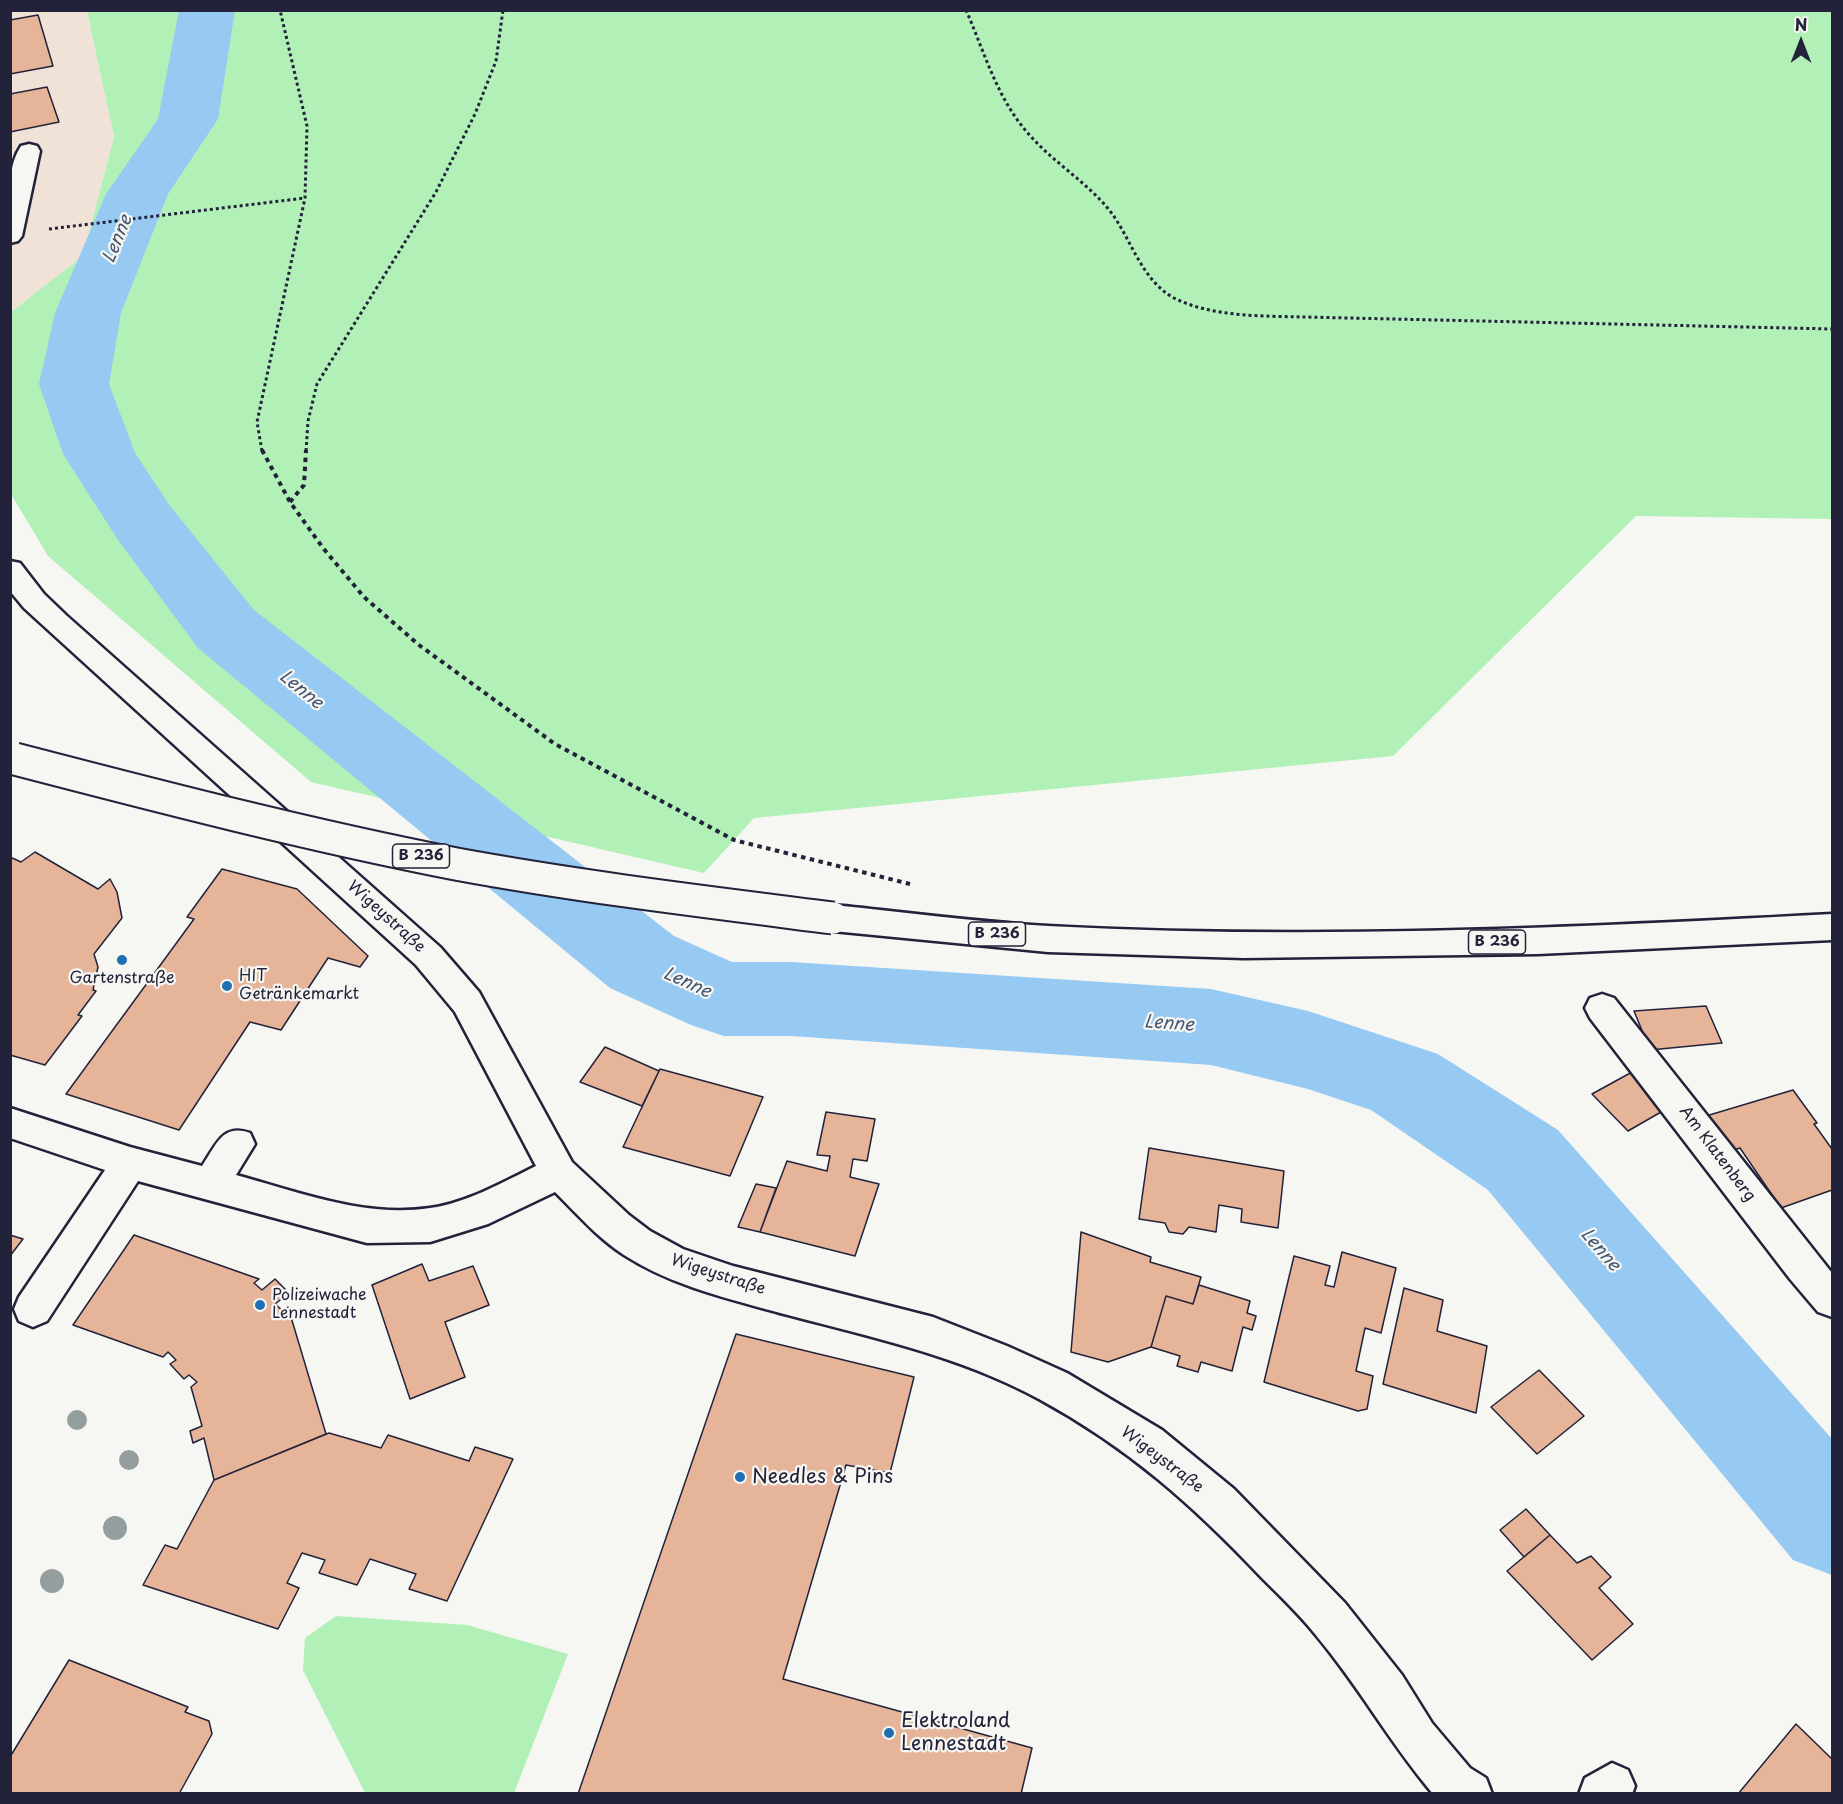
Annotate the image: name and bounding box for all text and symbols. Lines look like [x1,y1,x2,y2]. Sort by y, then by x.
north arrow [1771,12,1831,72]
text: N [1795,12,1807,36]
water label: Lenne [99,212,137,266]
water label: Lenne [275,666,327,714]
road number: B 236 [392,844,450,868]
street label: Wigeystraße [343,877,429,957]
road number: B 236 [968,922,1026,946]
road number: B 236 [1468,930,1526,954]
marker: Gartenstraße [115,953,129,967]
water label: Lenne [660,963,714,1003]
place label: HIT Getränkemarkt [239,967,359,1005]
place label: Gartenstraße [70,969,174,989]
marker: HIT Getränkemarkt [220,979,234,993]
water label: Lenne [1143,1011,1195,1037]
street label: Am Klatenberg [1675,1102,1759,1206]
water label: Lenne [1576,1224,1624,1276]
street label: Wigeystraße [668,1251,768,1299]
place label: Polizeiwache Lennestadt [272,1286,367,1324]
marker: Polizeiwache Lennestadt [253,1298,267,1312]
street label: Wigeystraße [1117,1423,1207,1497]
place label: Needles & Pins [752,1465,893,1489]
marker: Needles & Pins [733,1470,747,1484]
place label: Elektroland Lennestadt [901,1709,1010,1756]
marker: Elektroland Lennestadt [882,1726,896,1740]

